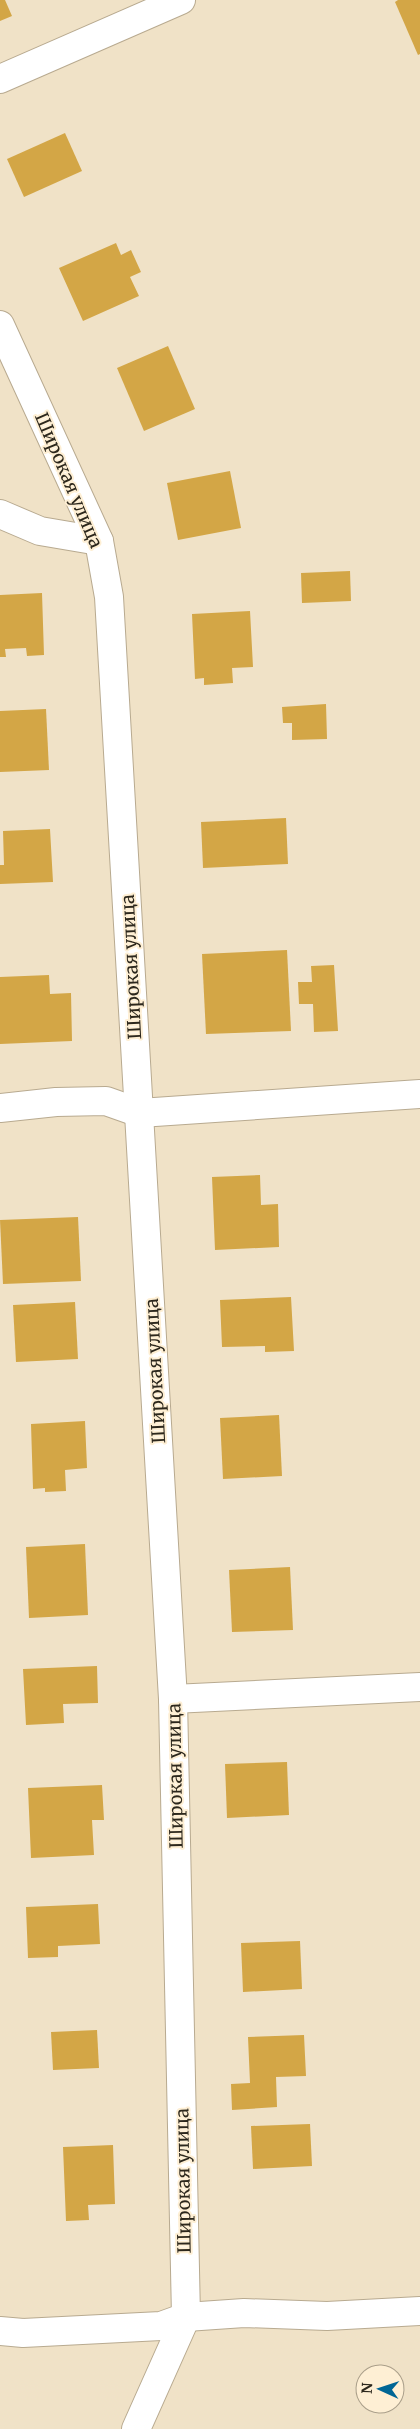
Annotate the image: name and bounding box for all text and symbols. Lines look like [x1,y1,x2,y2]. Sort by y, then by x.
street label: Широкая улица [30,409,108,552]
street label: Широкая улица [116,893,146,1040]
street label: Широкая улица [140,1297,170,1444]
street label: Широкая улица [162,1703,188,1849]
street label: Широкая улица [170,2108,196,2254]
north arrow [355,2364,405,2414]
text: N [358,2382,376,2394]

